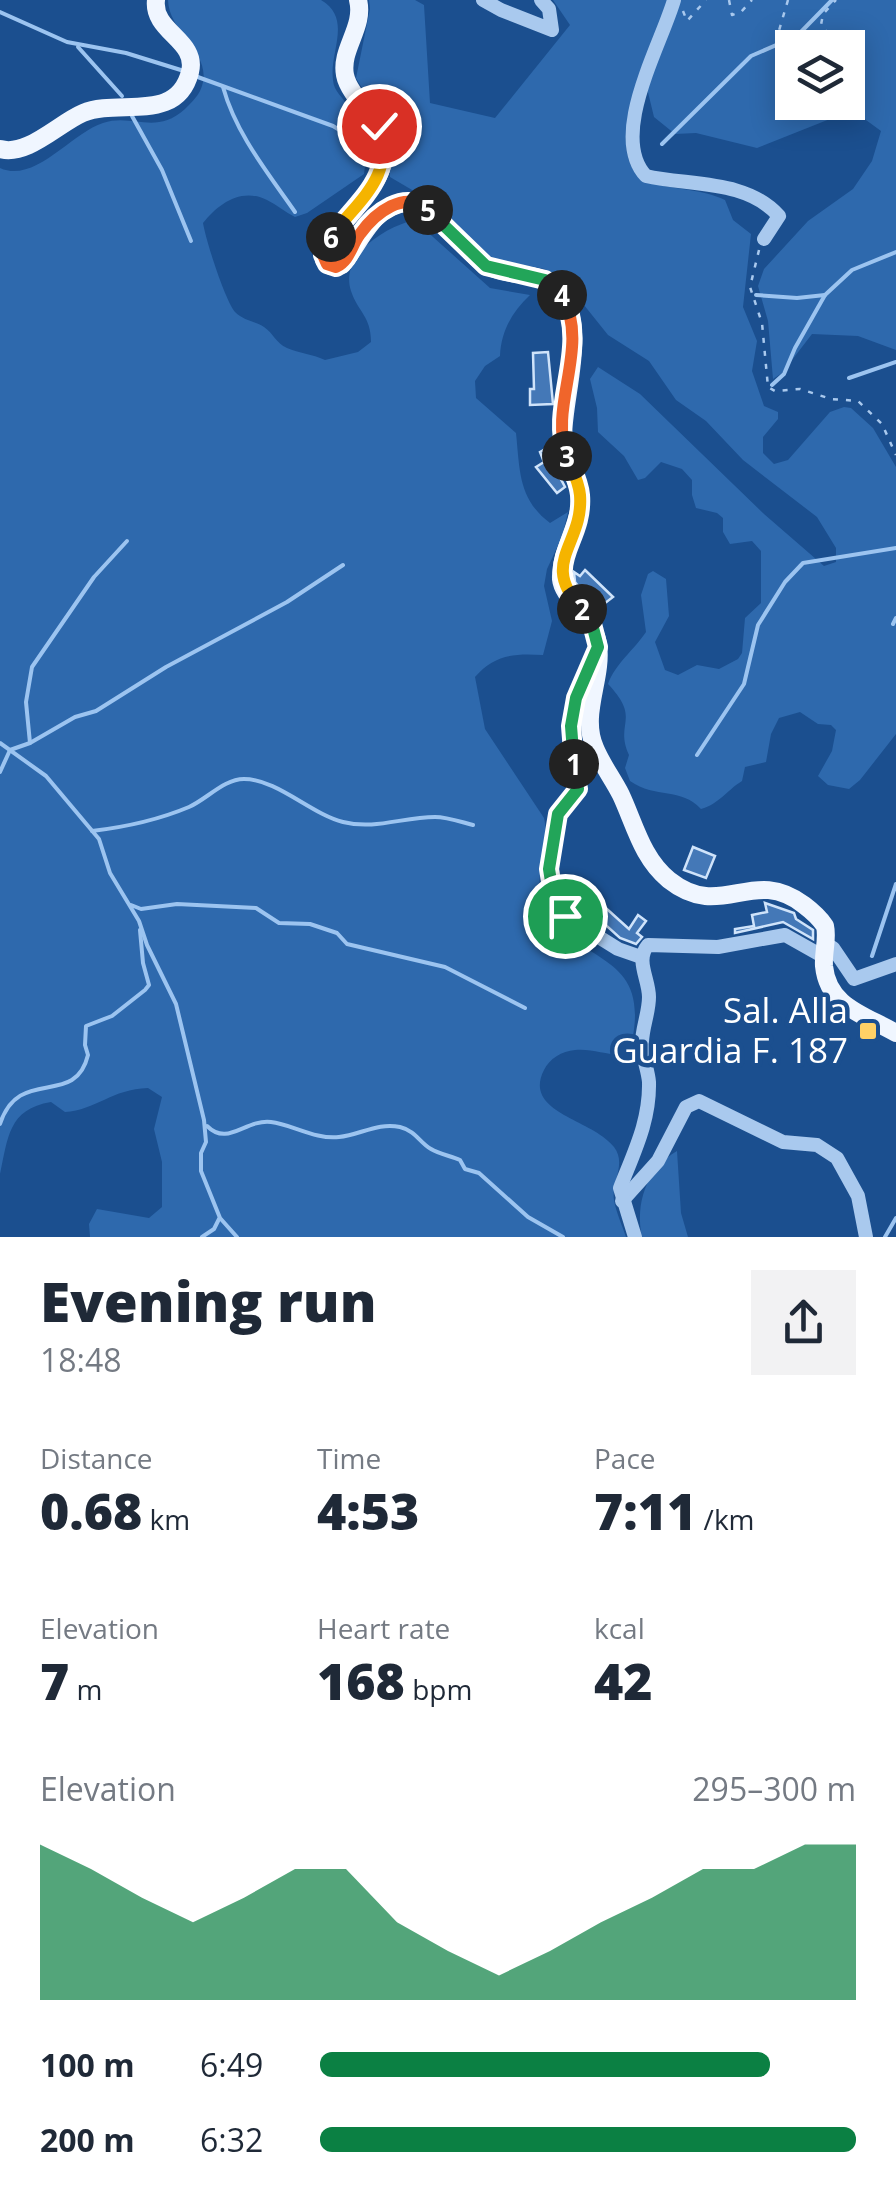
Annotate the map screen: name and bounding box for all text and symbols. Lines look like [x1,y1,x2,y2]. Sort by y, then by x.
map controls [775,30,865,120]
button: layers [775,30,865,120]
pin [337,84,422,169]
icon: check [352,99,407,154]
pin: 5 [403,185,453,235]
text: 5 [420,191,436,229]
pin: 6 [306,212,356,262]
text: 6 [323,218,339,256]
pin: 4 [537,270,587,320]
text: 4 [554,276,570,314]
pin: 3 [542,431,592,481]
text: 3 [559,437,575,475]
pin: 2 [557,584,607,634]
text: 2 [574,590,590,628]
pin: 1 [549,739,599,789]
text: 1 [566,745,582,783]
pin [523,874,608,959]
icon: arrive [538,889,593,944]
place label: Sal. Alla Guardia F. 187 [612,986,848,1073]
marker: Sal. Alla Guardia F. 187 [857,1020,879,1042]
text: Evening run [40,1263,376,1338]
button: share [751,1270,856,1375]
text: 18:48 [40,1338,122,1381]
text: Distance [40,1439,153,1477]
text: Time [317,1439,381,1477]
text: Pace [594,1439,656,1477]
text: 0.68 [40,1477,142,1545]
text: 4:53 [317,1477,419,1545]
text: 7:11 [594,1477,696,1545]
text: km [142,1500,190,1538]
text: /km [696,1500,755,1538]
text: Elevation [40,1609,159,1647]
text: Heart rate [317,1609,450,1647]
text: kcal [594,1609,645,1647]
text: 7 [40,1647,69,1715]
text: 168 [317,1647,405,1715]
text: 42 [594,1647,653,1715]
text: m [69,1670,103,1708]
text: bpm [405,1670,472,1708]
text: Elevation [40,1767,176,1810]
text: 295–300 m [692,1767,856,1810]
text: 100 m [40,2043,135,2086]
text: 6:49 [200,2043,263,2086]
text: 200 m [40,2118,135,2161]
text: 6:32 [200,2118,263,2161]

